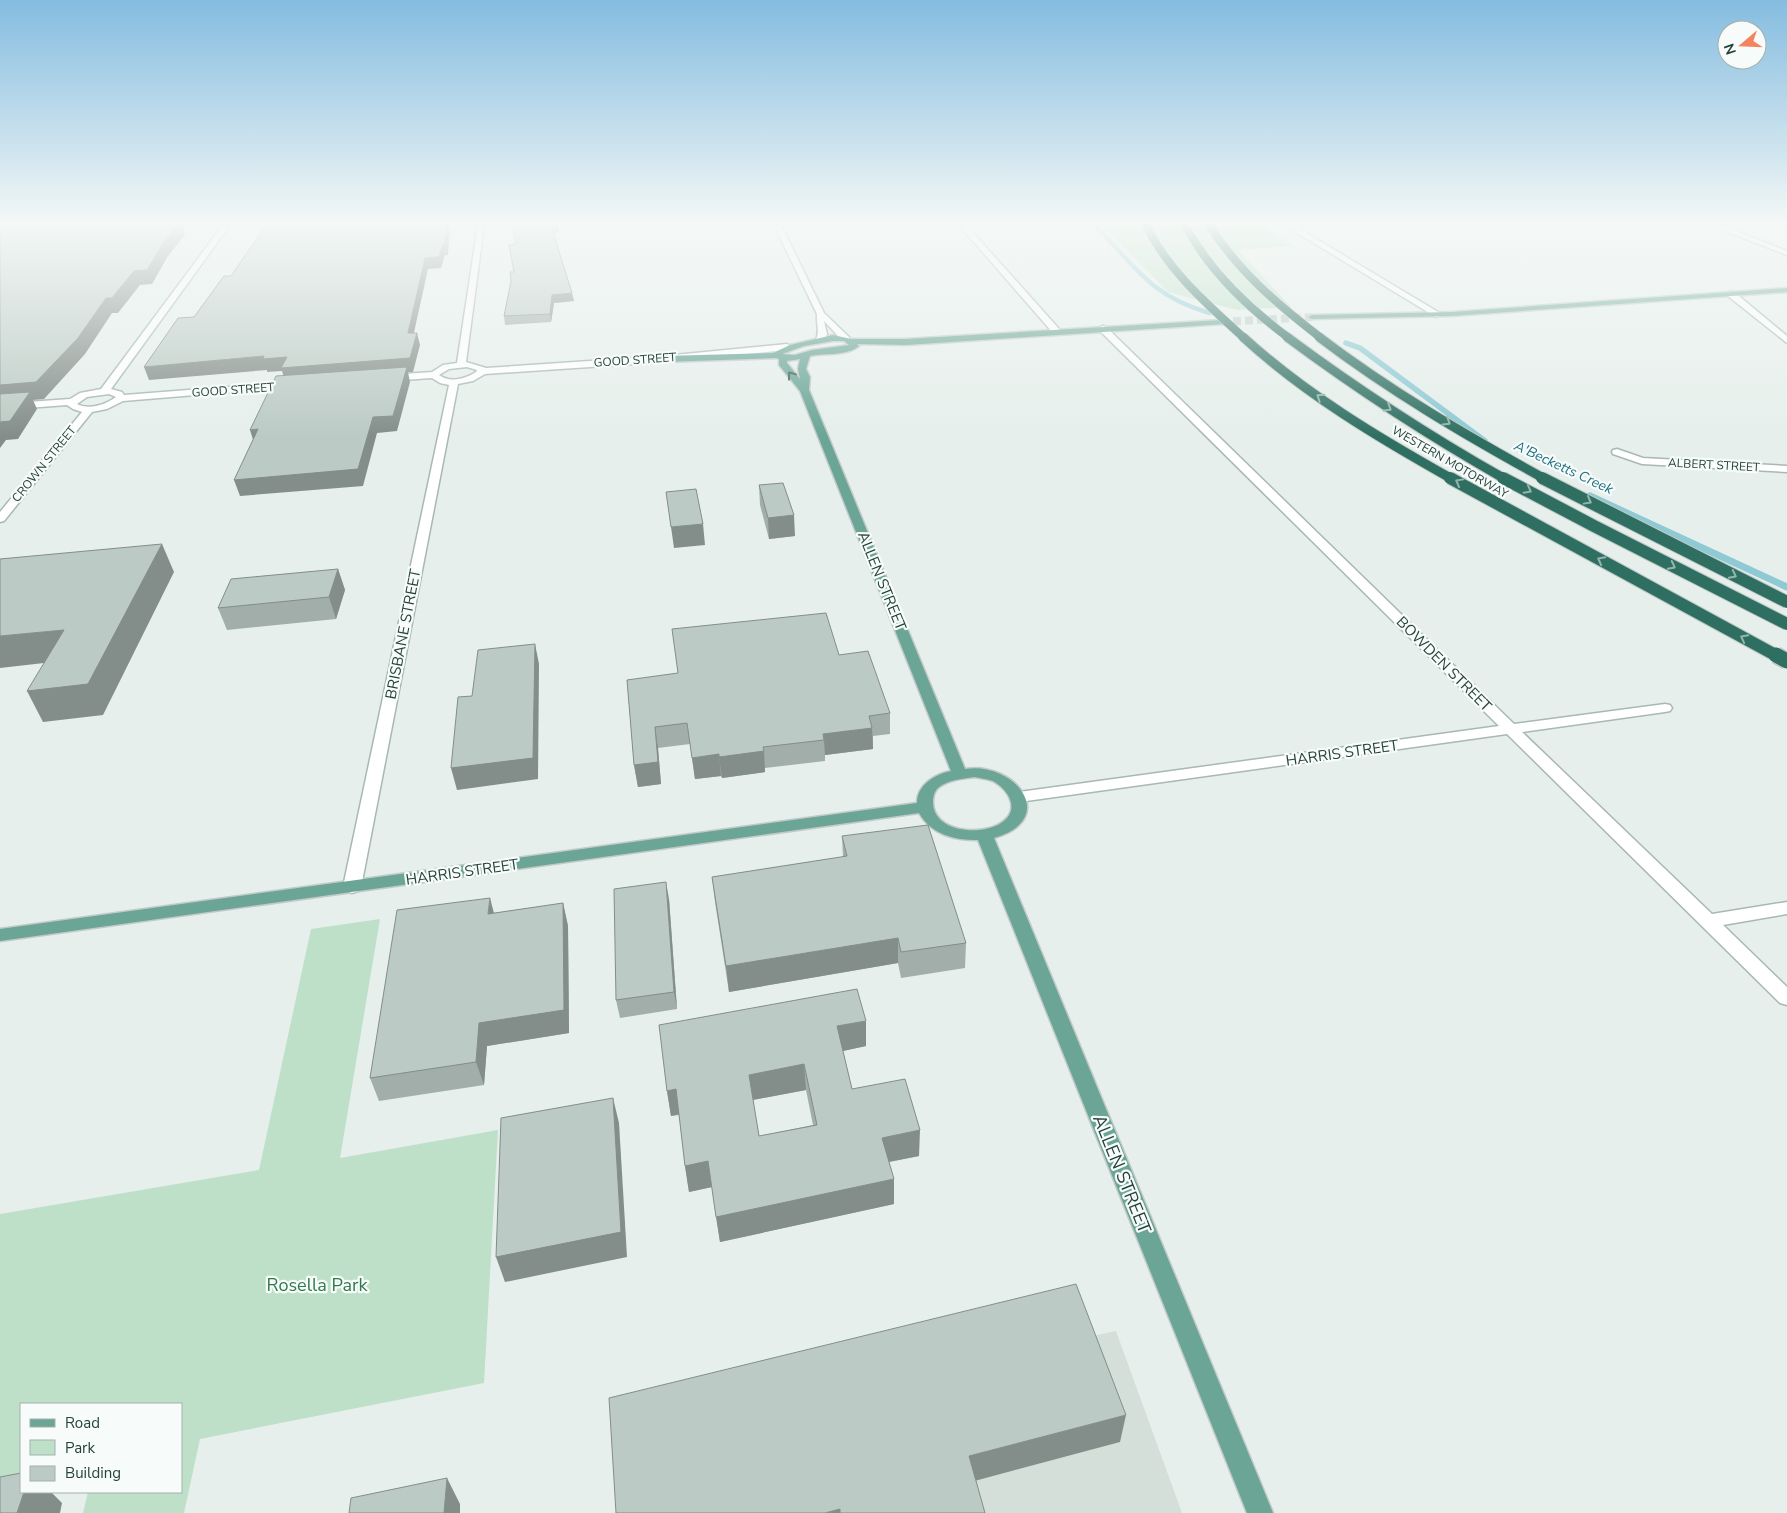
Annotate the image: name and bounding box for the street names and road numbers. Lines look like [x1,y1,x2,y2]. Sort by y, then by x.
street label: GOOD STREET [593,349,678,371]
street label: GOOD STREET [191,379,276,401]
street label: CROWN STREET [8,422,80,505]
street label: WESTERN MOTORWAY [1389,422,1512,502]
street label: ALBERT STREET [1668,455,1761,475]
street label: ALLEN STREET [853,528,911,634]
street label: BRISBANE STREET [381,567,425,701]
street label: BOWDEN STREET [1392,612,1496,716]
street label: HARRIS STREET [1284,735,1400,771]
street label: HARRIS STREET [404,854,520,890]
street label: ALLEN STREET [1087,1111,1157,1237]

